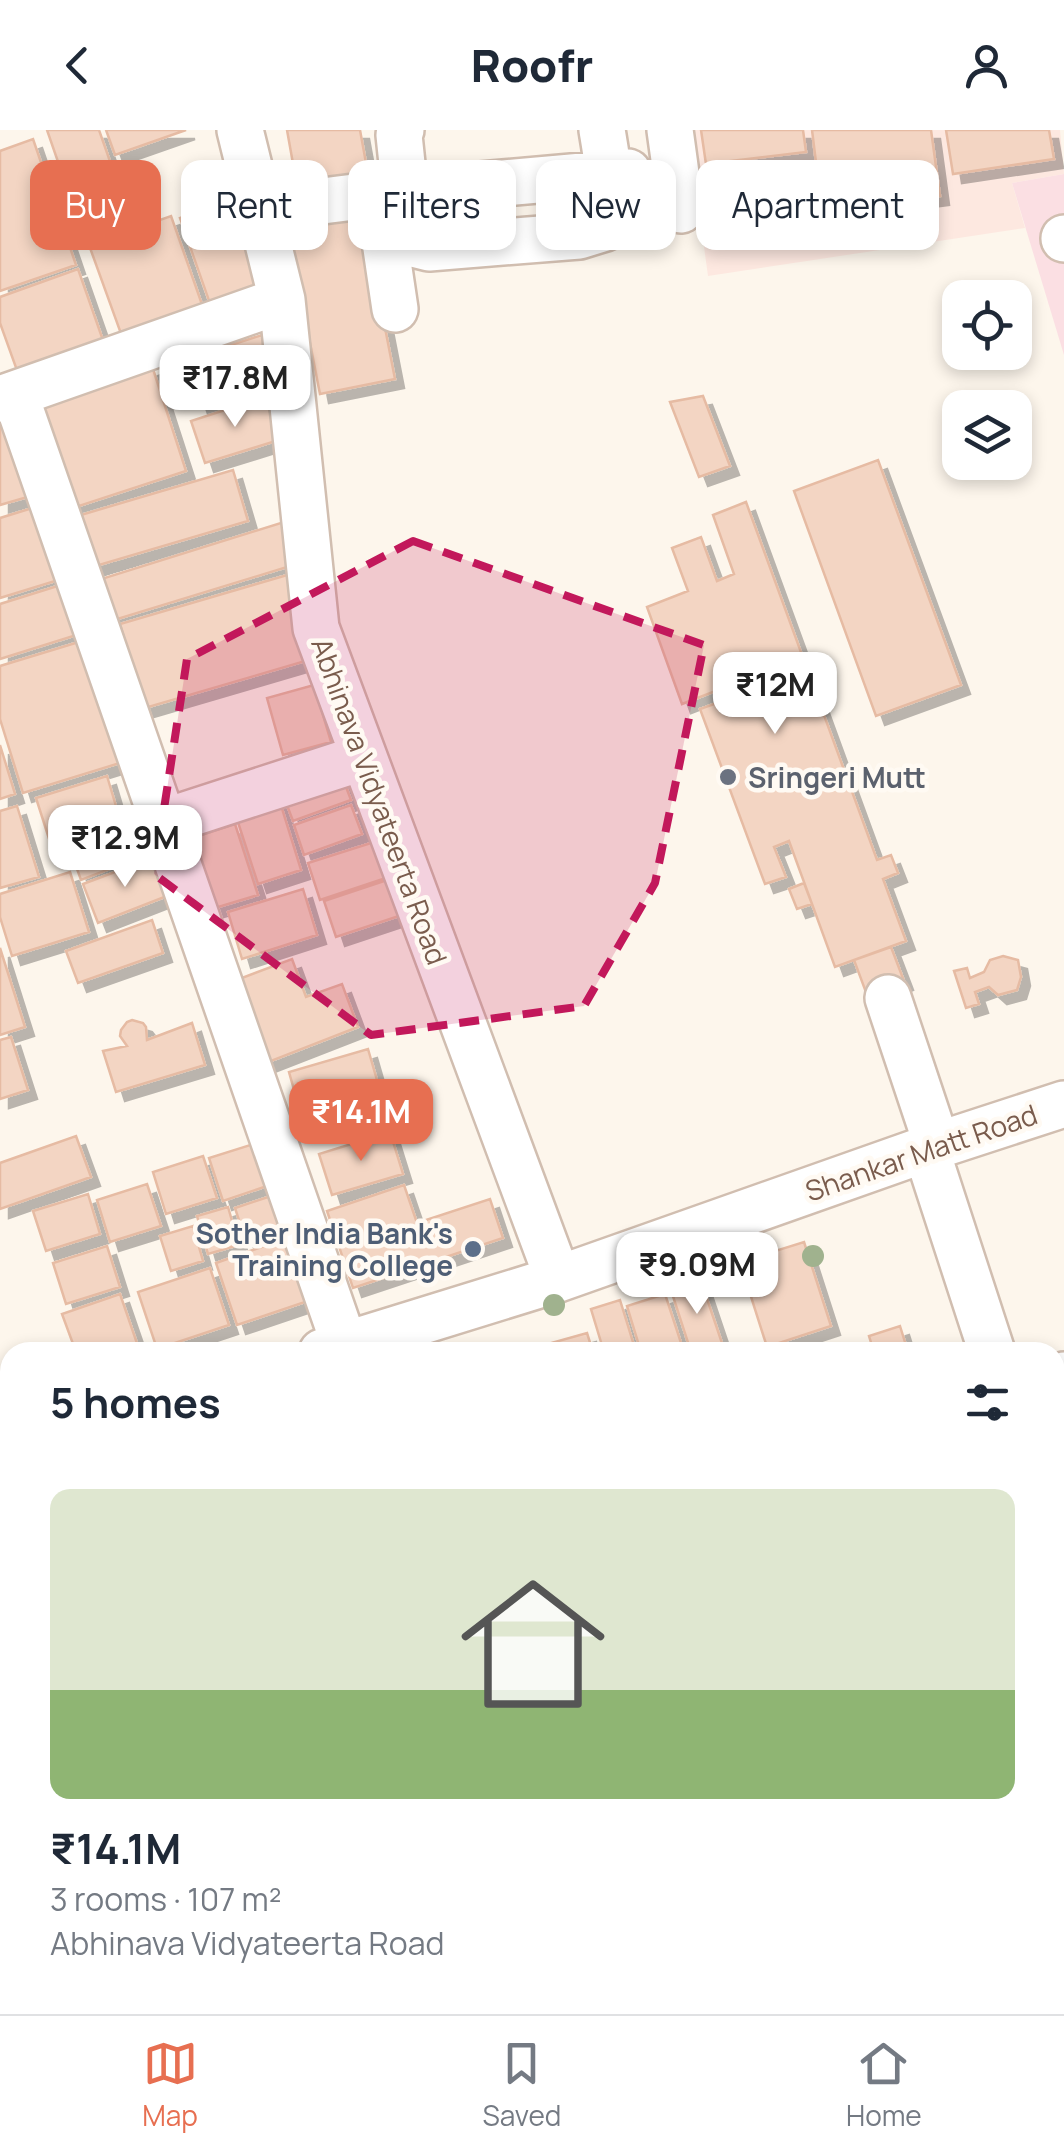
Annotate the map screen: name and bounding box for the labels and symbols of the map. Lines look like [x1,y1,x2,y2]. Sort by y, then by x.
pin: ₹17.8M [154,345,316,430]
street label: Abhinava Vidyateerta Road [303,632,457,970]
pin: ₹12M [716,652,834,737]
place label: Sringeri Mutt [748,758,926,796]
marker: Sringeri Mutt [717,766,739,788]
pin: ₹12.9M [44,805,206,890]
pin: ₹14.1M [280,1079,442,1164]
street label: Shankar Matt Road [800,1094,1042,1210]
place label: Sother India Bank's Training College [195,1214,453,1284]
pin: ₹9.09M [616,1232,778,1317]
marker: Sother India Bank's Training College [462,1238,484,1260]

